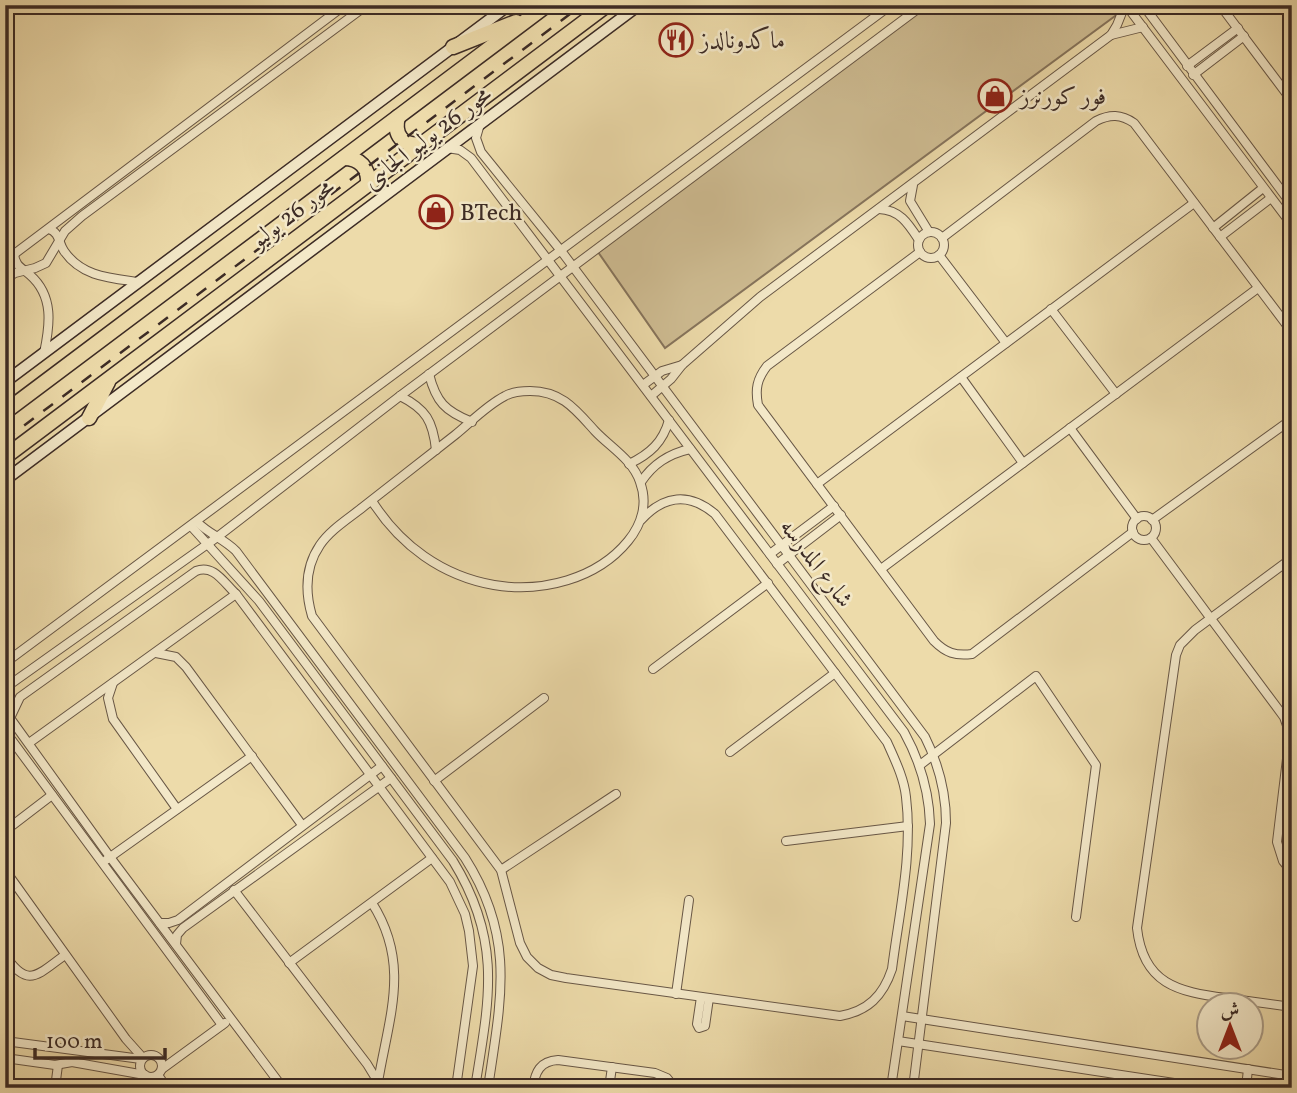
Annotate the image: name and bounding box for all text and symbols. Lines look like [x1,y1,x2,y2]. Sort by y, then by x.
restaurant icon: ماكدونالدز [657,21,695,59]
place label: ماكدونالدز [698,25,785,59]
shop icon: فور كورنرز [976,77,1014,115]
street label: محور 26 يوليو الجانبى [357,79,500,198]
place label: فور كورنرز [1018,81,1106,115]
street label: محور 26 يوليو [242,171,343,259]
shop icon: BTech [417,193,455,231]
place label: BTech [460,197,523,231]
street label: شارع المدرسه [770,513,860,616]
north arrow [1196,992,1266,1062]
text: ش [1221,998,1239,1024]
scale bar [35,1016,164,1060]
text: 100 m [46,1028,103,1057]

